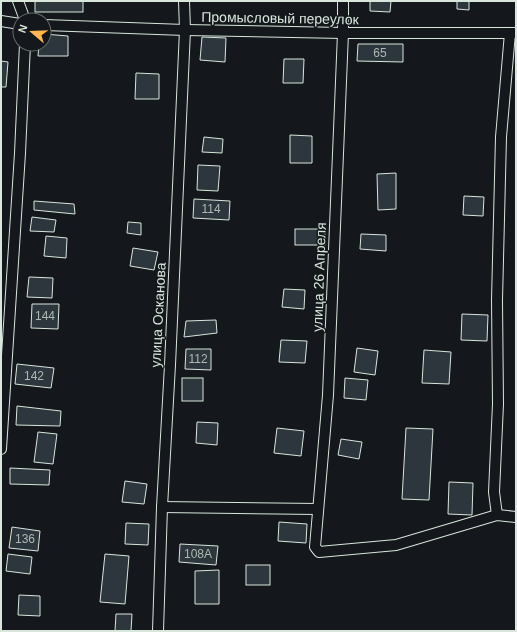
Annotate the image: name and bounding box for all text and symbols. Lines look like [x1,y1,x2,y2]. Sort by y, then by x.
street label: Промысловый переулок [201,9,360,27]
north arrow [12,12,52,52]
text: N [16,23,30,34]
house number: 65 [373,46,387,60]
house number: 114 [201,202,221,216]
street label: улица 26 Апреля [309,222,329,332]
street label: улица Осканова [147,262,169,368]
house number: 144 [35,309,55,323]
house number: 112 [188,352,208,366]
house number: 142 [24,369,44,383]
house number: 136 [15,532,35,546]
house number: 108А [184,547,212,561]

